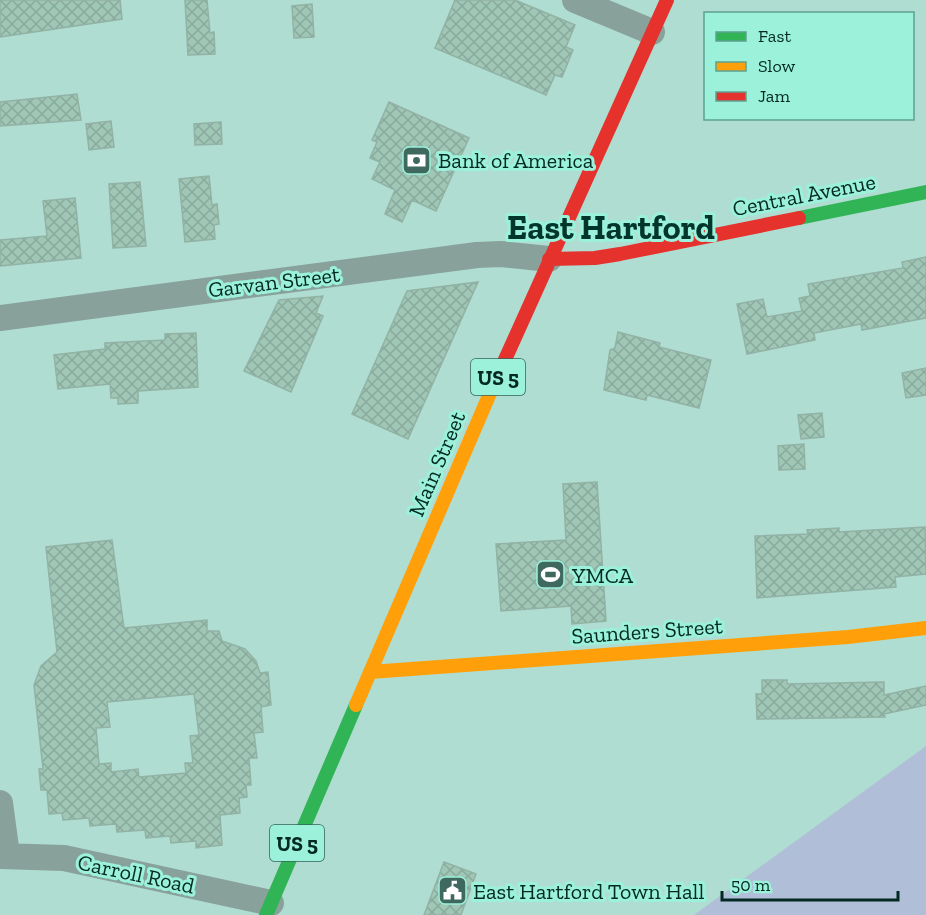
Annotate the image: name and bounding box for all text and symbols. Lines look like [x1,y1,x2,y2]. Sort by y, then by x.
legend [704,12,914,120]
text: Fast [758,25,791,47]
text: Slow [758,55,795,77]
text: Jam [758,85,790,107]
bank icon: Bank of America [401,144,433,176]
place label: Bank of America [438,147,594,174]
street label: Central Avenue [730,168,878,222]
district label: East Hartford [507,207,715,248]
street label: Garvan Street [207,260,342,303]
road number: US 5 [471,359,525,395]
street label: Main Street [403,407,472,521]
sports icon: YMCA [535,559,567,591]
place label: YMCA [571,562,634,589]
street label: Saunders Street [570,612,724,650]
road number: US 5 [270,825,324,861]
street label: Carroll Road [75,848,197,900]
scale bar [722,864,898,902]
text: 50 m [731,874,771,896]
public building icon: East Hartford Town Hall [436,875,468,907]
place label: East Hartford Town Hall [473,878,704,905]

